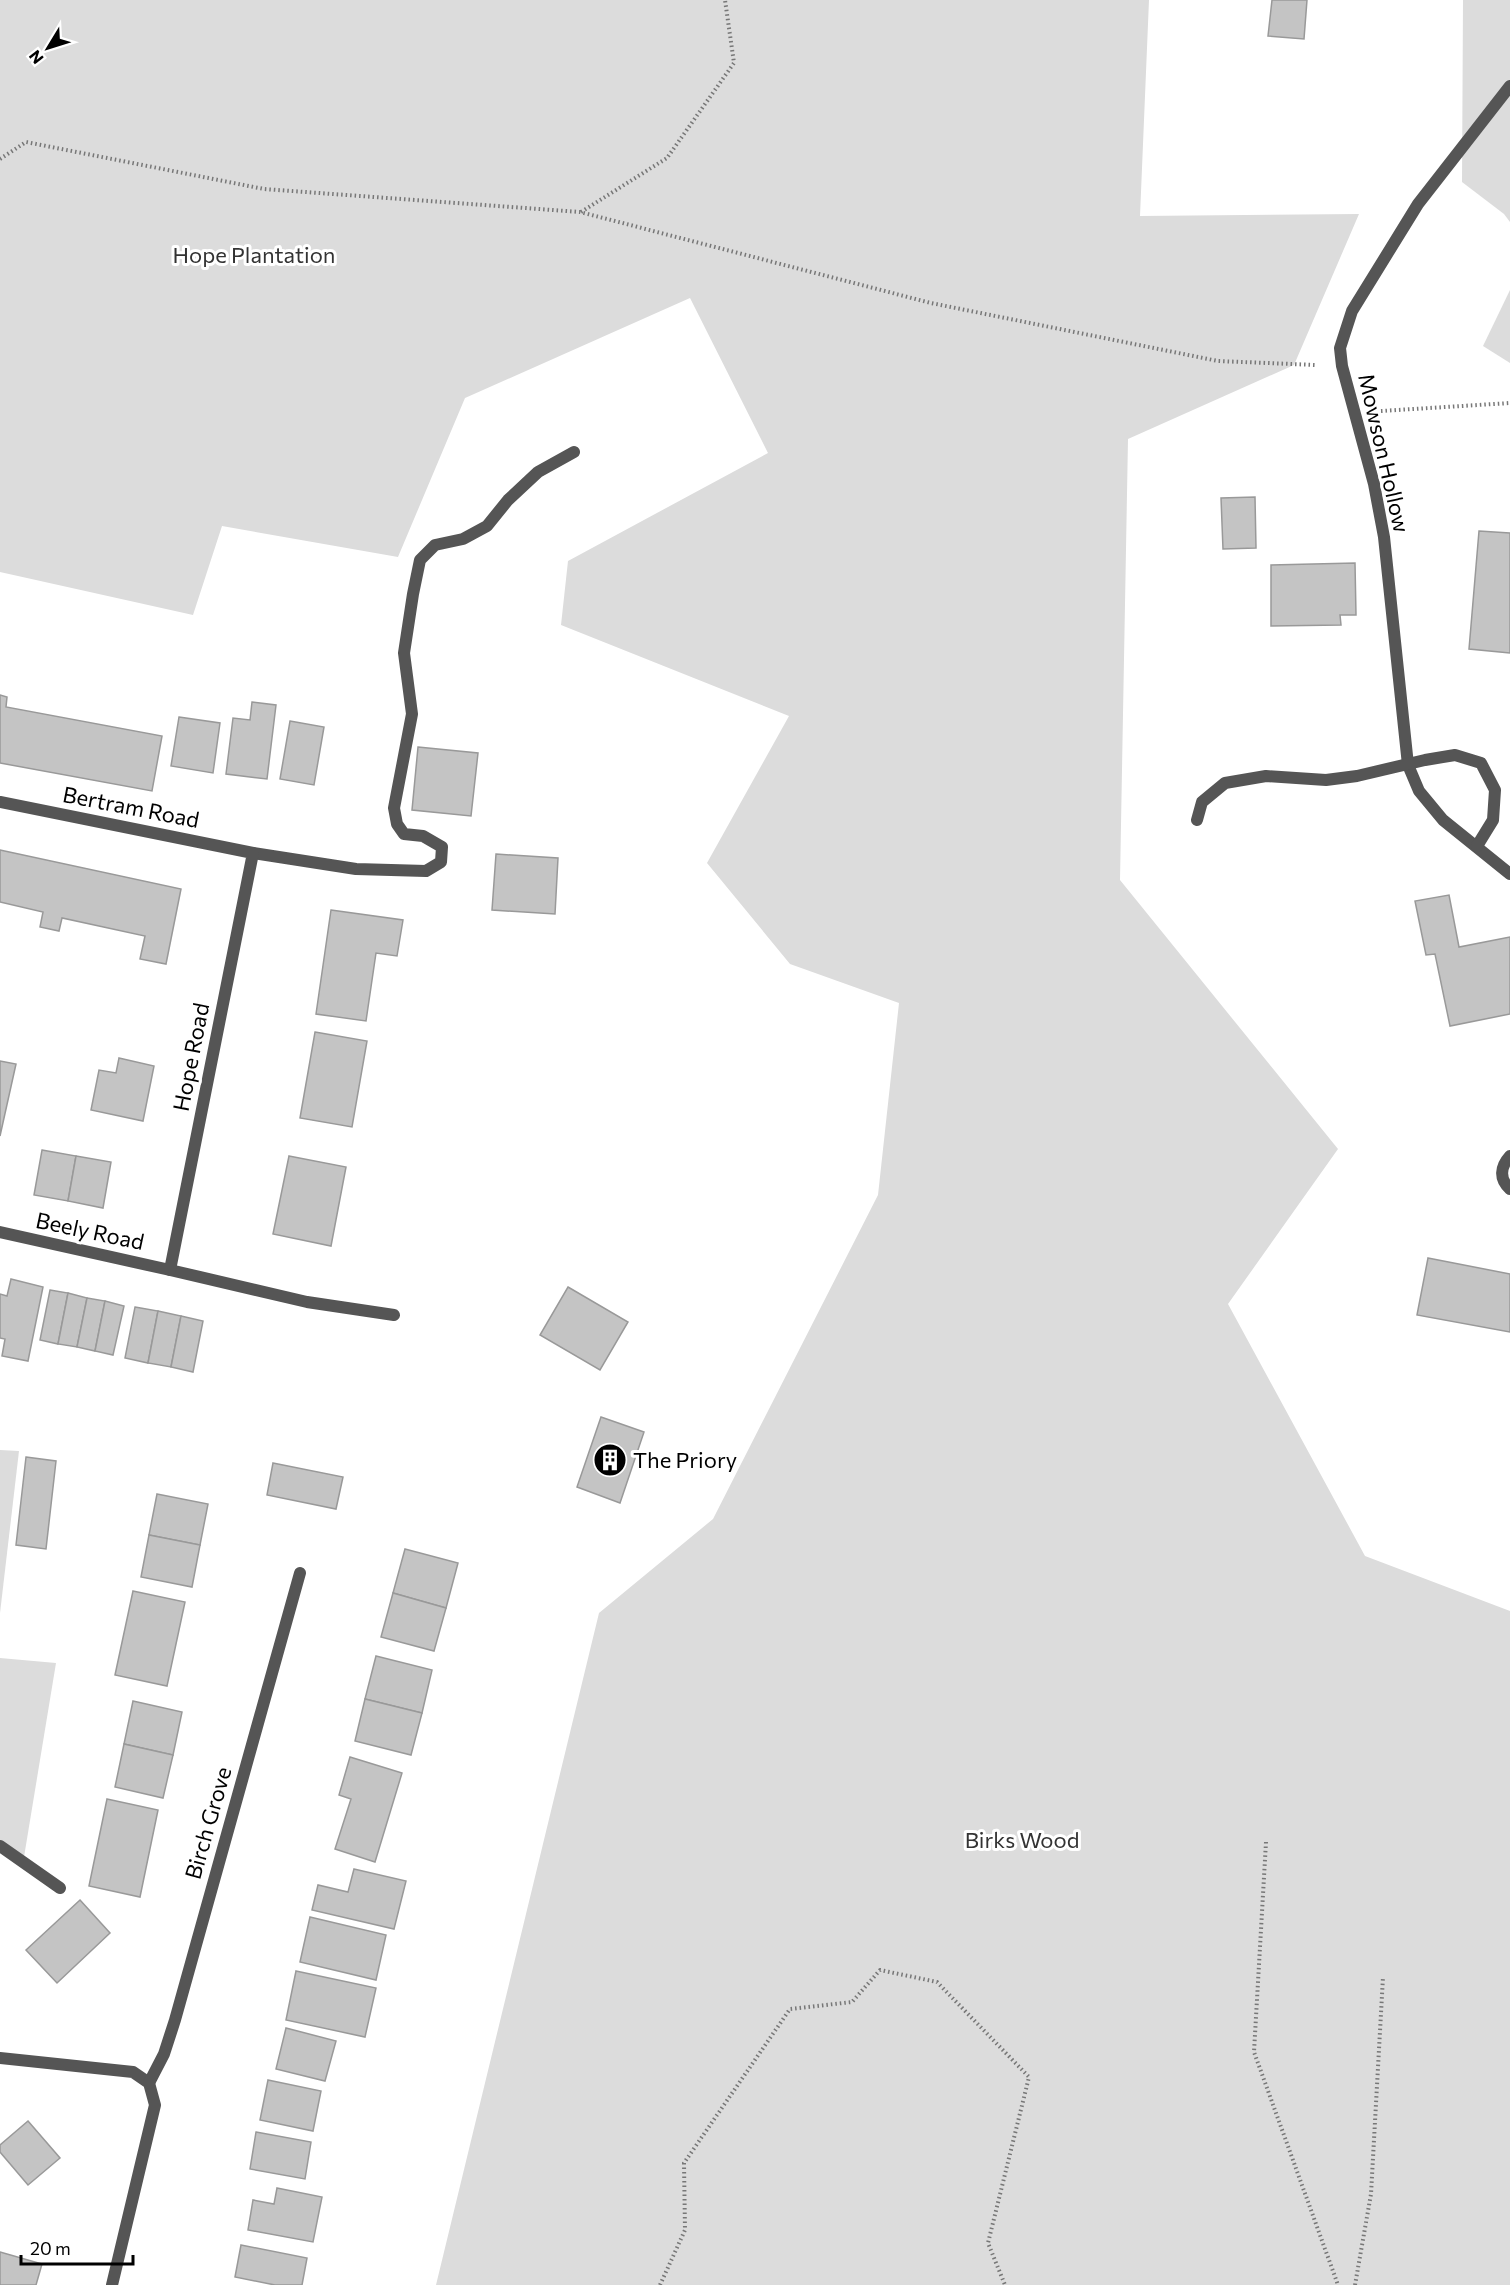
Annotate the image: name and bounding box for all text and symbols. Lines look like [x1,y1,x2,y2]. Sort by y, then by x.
north arrow [18,18,78,78]
text: N [25,47,47,68]
park label: Hope Plantation [173,241,335,268]
street label: Mowson Hollow [1353,371,1416,535]
street label: Bertram Road [61,780,202,833]
street label: Hope Road [167,1000,214,1113]
street label: Beely Road [34,1206,147,1255]
building icon: The Priory [592,1442,628,1478]
place label: The Priory [633,1446,737,1473]
street label: Birch Grove [179,1764,236,1882]
park label: Birks Wood [965,1826,1079,1853]
scale bar [21,2228,134,2266]
text: 20 m [30,2237,71,2259]

